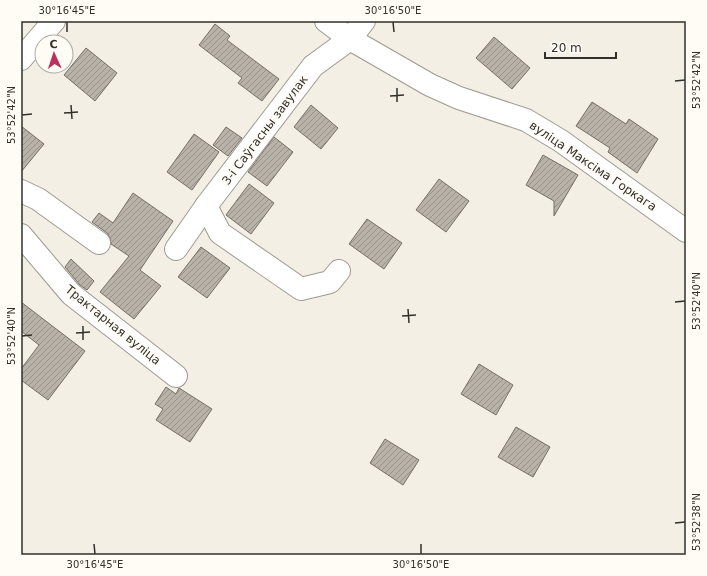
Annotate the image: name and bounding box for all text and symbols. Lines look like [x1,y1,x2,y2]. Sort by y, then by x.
text: 30°16'45"E [39,5,95,16]
text: 30°16'50"E [365,5,421,16]
north arrow [34,34,74,74]
scale bar [545,34,616,60]
text: С [49,38,58,51]
text: 20 m [551,41,582,55]
text: 53°52'42"N [691,51,702,109]
street label: 3-і Саўгасны завулак [219,72,311,188]
text: 53°52'42"N [6,86,17,144]
street label: вуліца Максіма Горкага [527,118,659,214]
text: 53°52'40"N [691,272,702,330]
street label: Трактарная вуліца [62,282,163,368]
text: 53°52'40"N [6,307,17,365]
text: 53°52'38"N [691,493,702,551]
text: 30°16'45"E [67,559,123,570]
text: 30°16'50"E [393,559,449,570]

